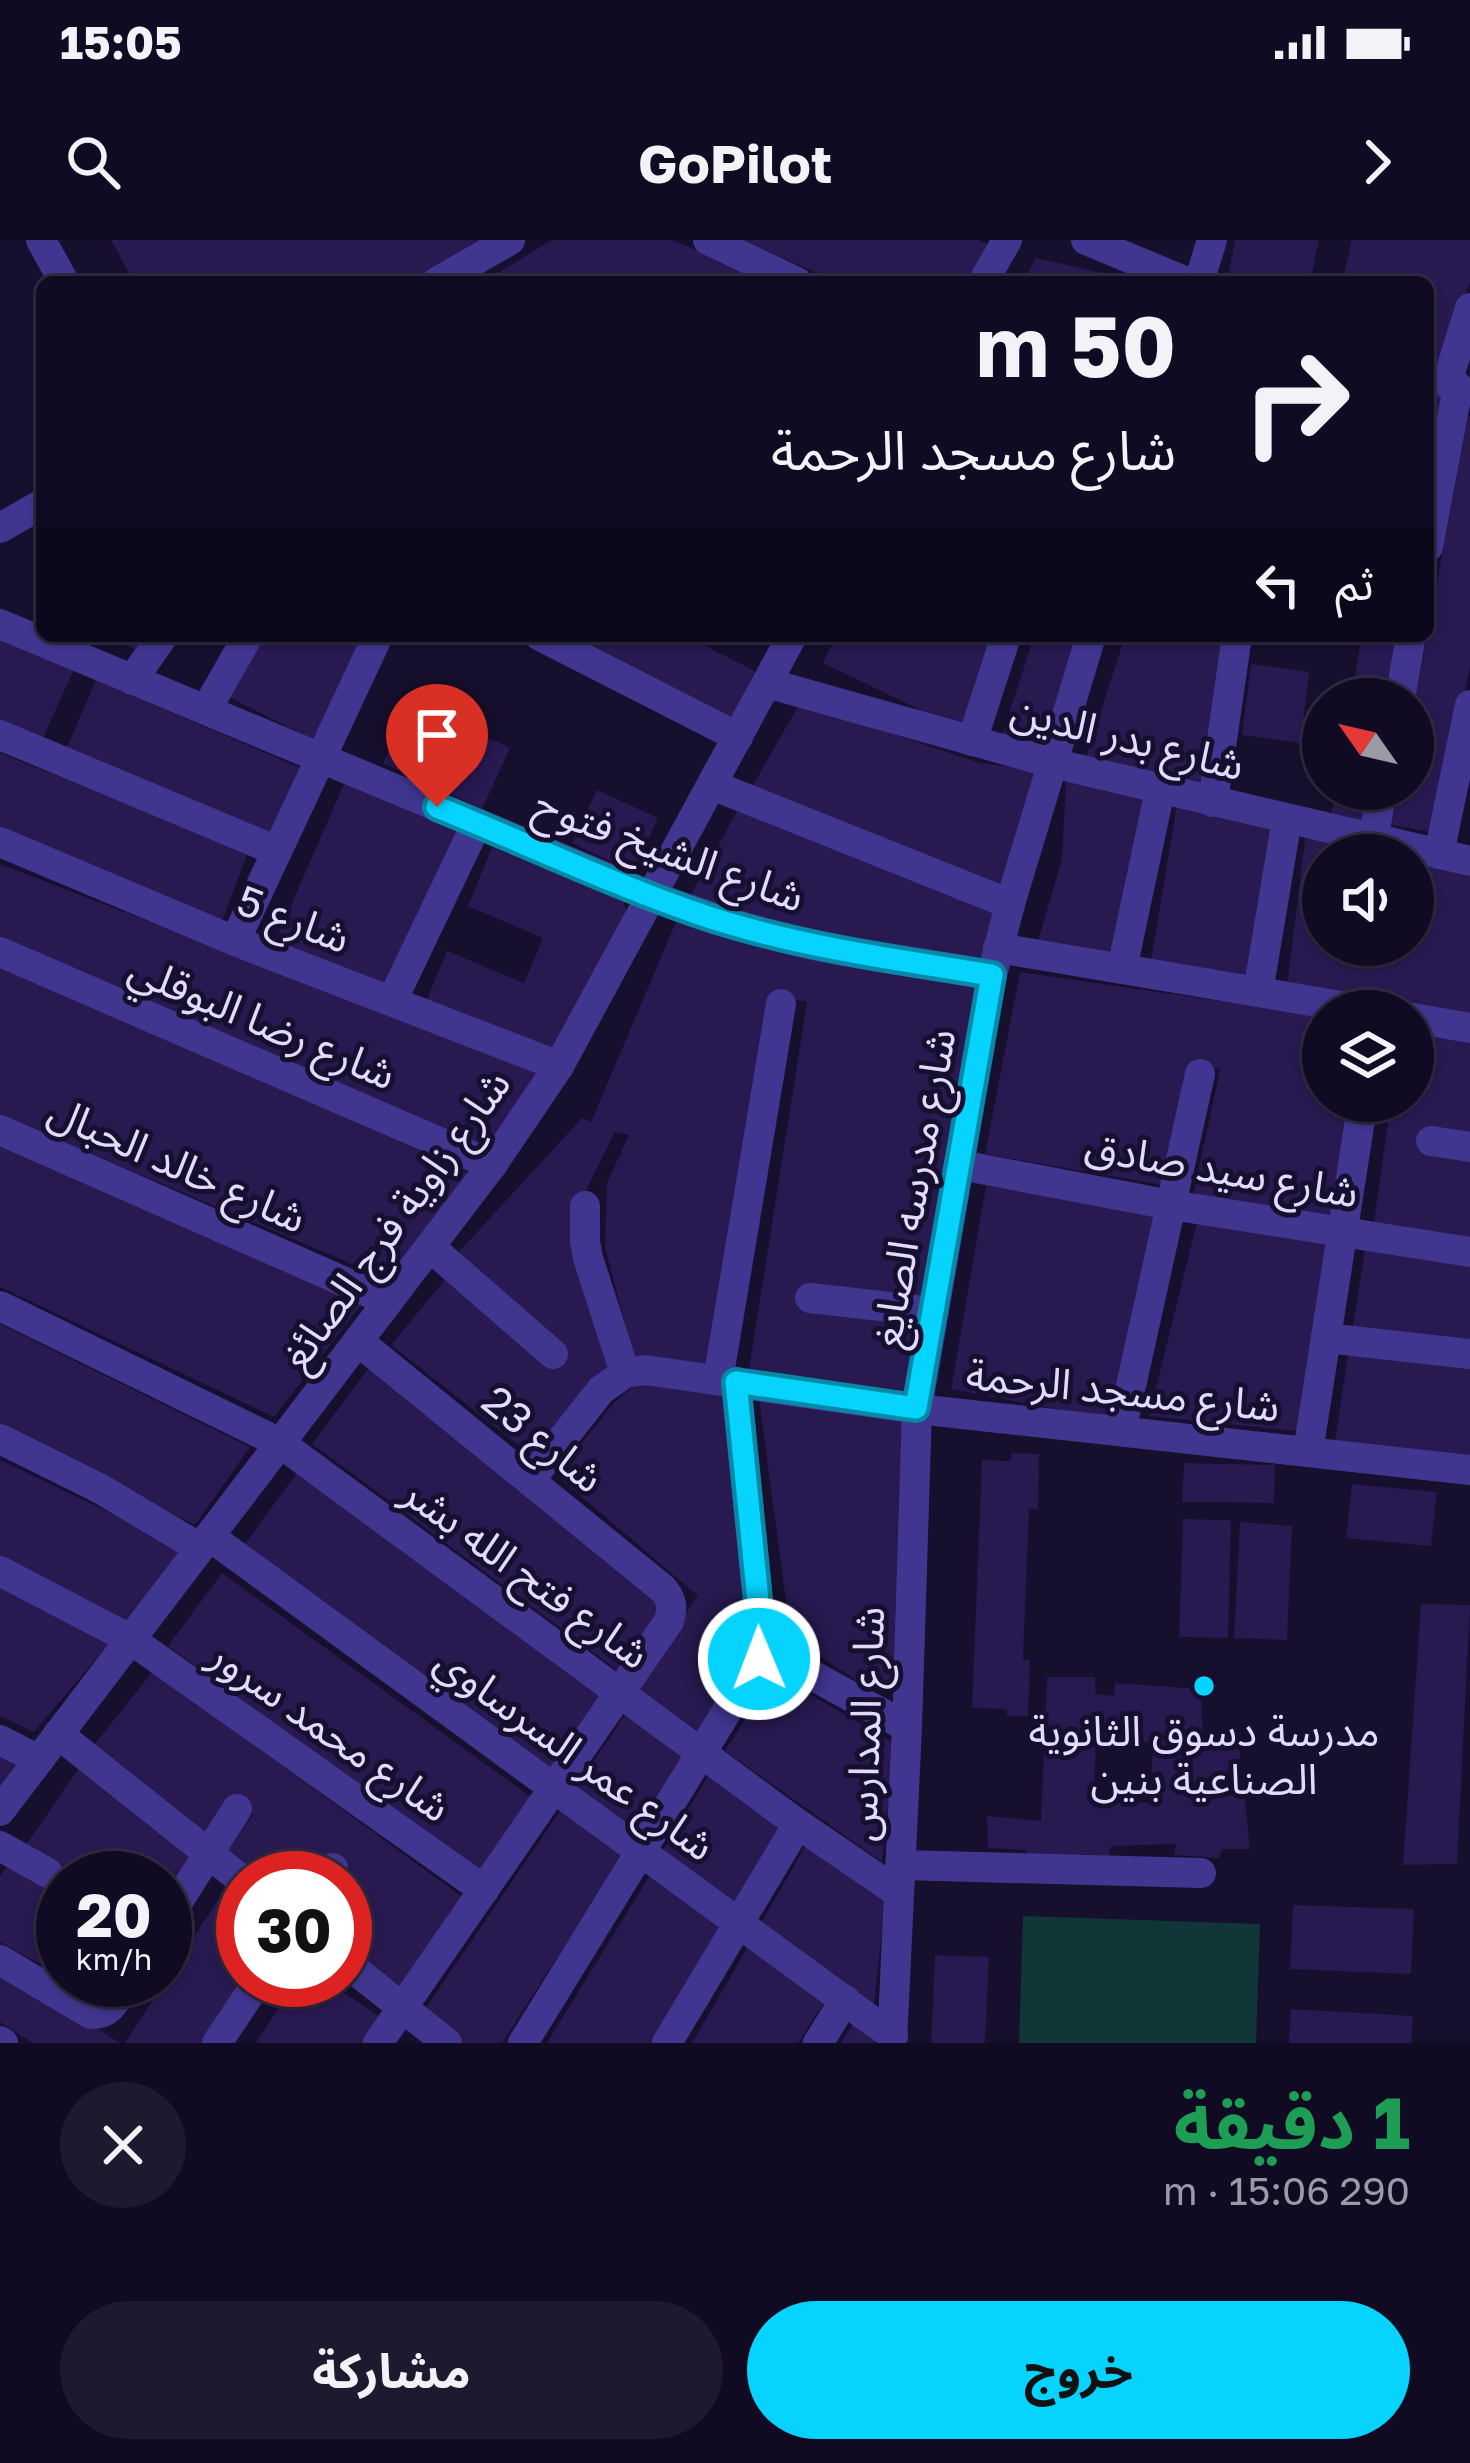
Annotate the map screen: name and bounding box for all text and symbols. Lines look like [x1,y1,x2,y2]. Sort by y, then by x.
text: 15:05 [60,15,182,69]
icon: search [60,129,126,195]
icon: forward [1344,129,1410,195]
text: GoPilot [638,130,832,195]
text: 50 m [976,295,1176,395]
icon: right [1218,324,1374,480]
text: شارع مسجد الرحمة [771,417,1176,482]
icon: left [1245,552,1311,618]
text: ثم [1335,556,1374,610]
north arrow [1302,678,1434,810]
map controls [1302,678,1434,1122]
street label: شارع بدر الدين [1004,683,1250,797]
pin [386,684,488,807]
icon: arrive [404,702,470,768]
street label: شارع الشيخ فتوح [526,777,812,928]
button: sound [1302,834,1434,966]
street label: شارع 5 [228,874,357,970]
street label: شارع رضا البوقلي [119,941,404,1107]
button: layers [1302,990,1434,1122]
street label: شارع مدرسه الصايغ [859,1025,973,1353]
street label: شارع زاوية فرج الصائغ [268,1059,526,1383]
street label: شارع خالد الحبال [38,1084,315,1249]
street label: شارع سيد صادق [1080,1119,1362,1225]
street label: شارع مسجد الرحمة [963,1348,1282,1438]
street label: شارع 23 [468,1374,615,1508]
street label: شارع فتح الله بشر [388,1465,660,1685]
position arrow [696,1596,822,1722]
street label: شارع المدارس [835,1606,901,1842]
street label: شارع محمد سرور [195,1627,461,1838]
street label: شارع عمر السرساوي [422,1634,725,1877]
marker: مدرسة دسوق الثانوية الصناعية بنين [1191,1673,1217,1699]
place label: مدرسة دسوق الثانوية الصناعية بنين [1028,1705,1380,1804]
speed limit sign: 30 [216,1851,372,2007]
text: 20 [76,1878,152,1950]
text: km/h [76,1941,152,1977]
text: 1 دقيقة [1174,2078,1410,2165]
button: close [60,2082,186,2208]
text: 290 m · 15:06 [1163,2167,1410,2214]
button: مشاركة [60,2301,723,2439]
button: خروج [747,2301,1410,2439]

